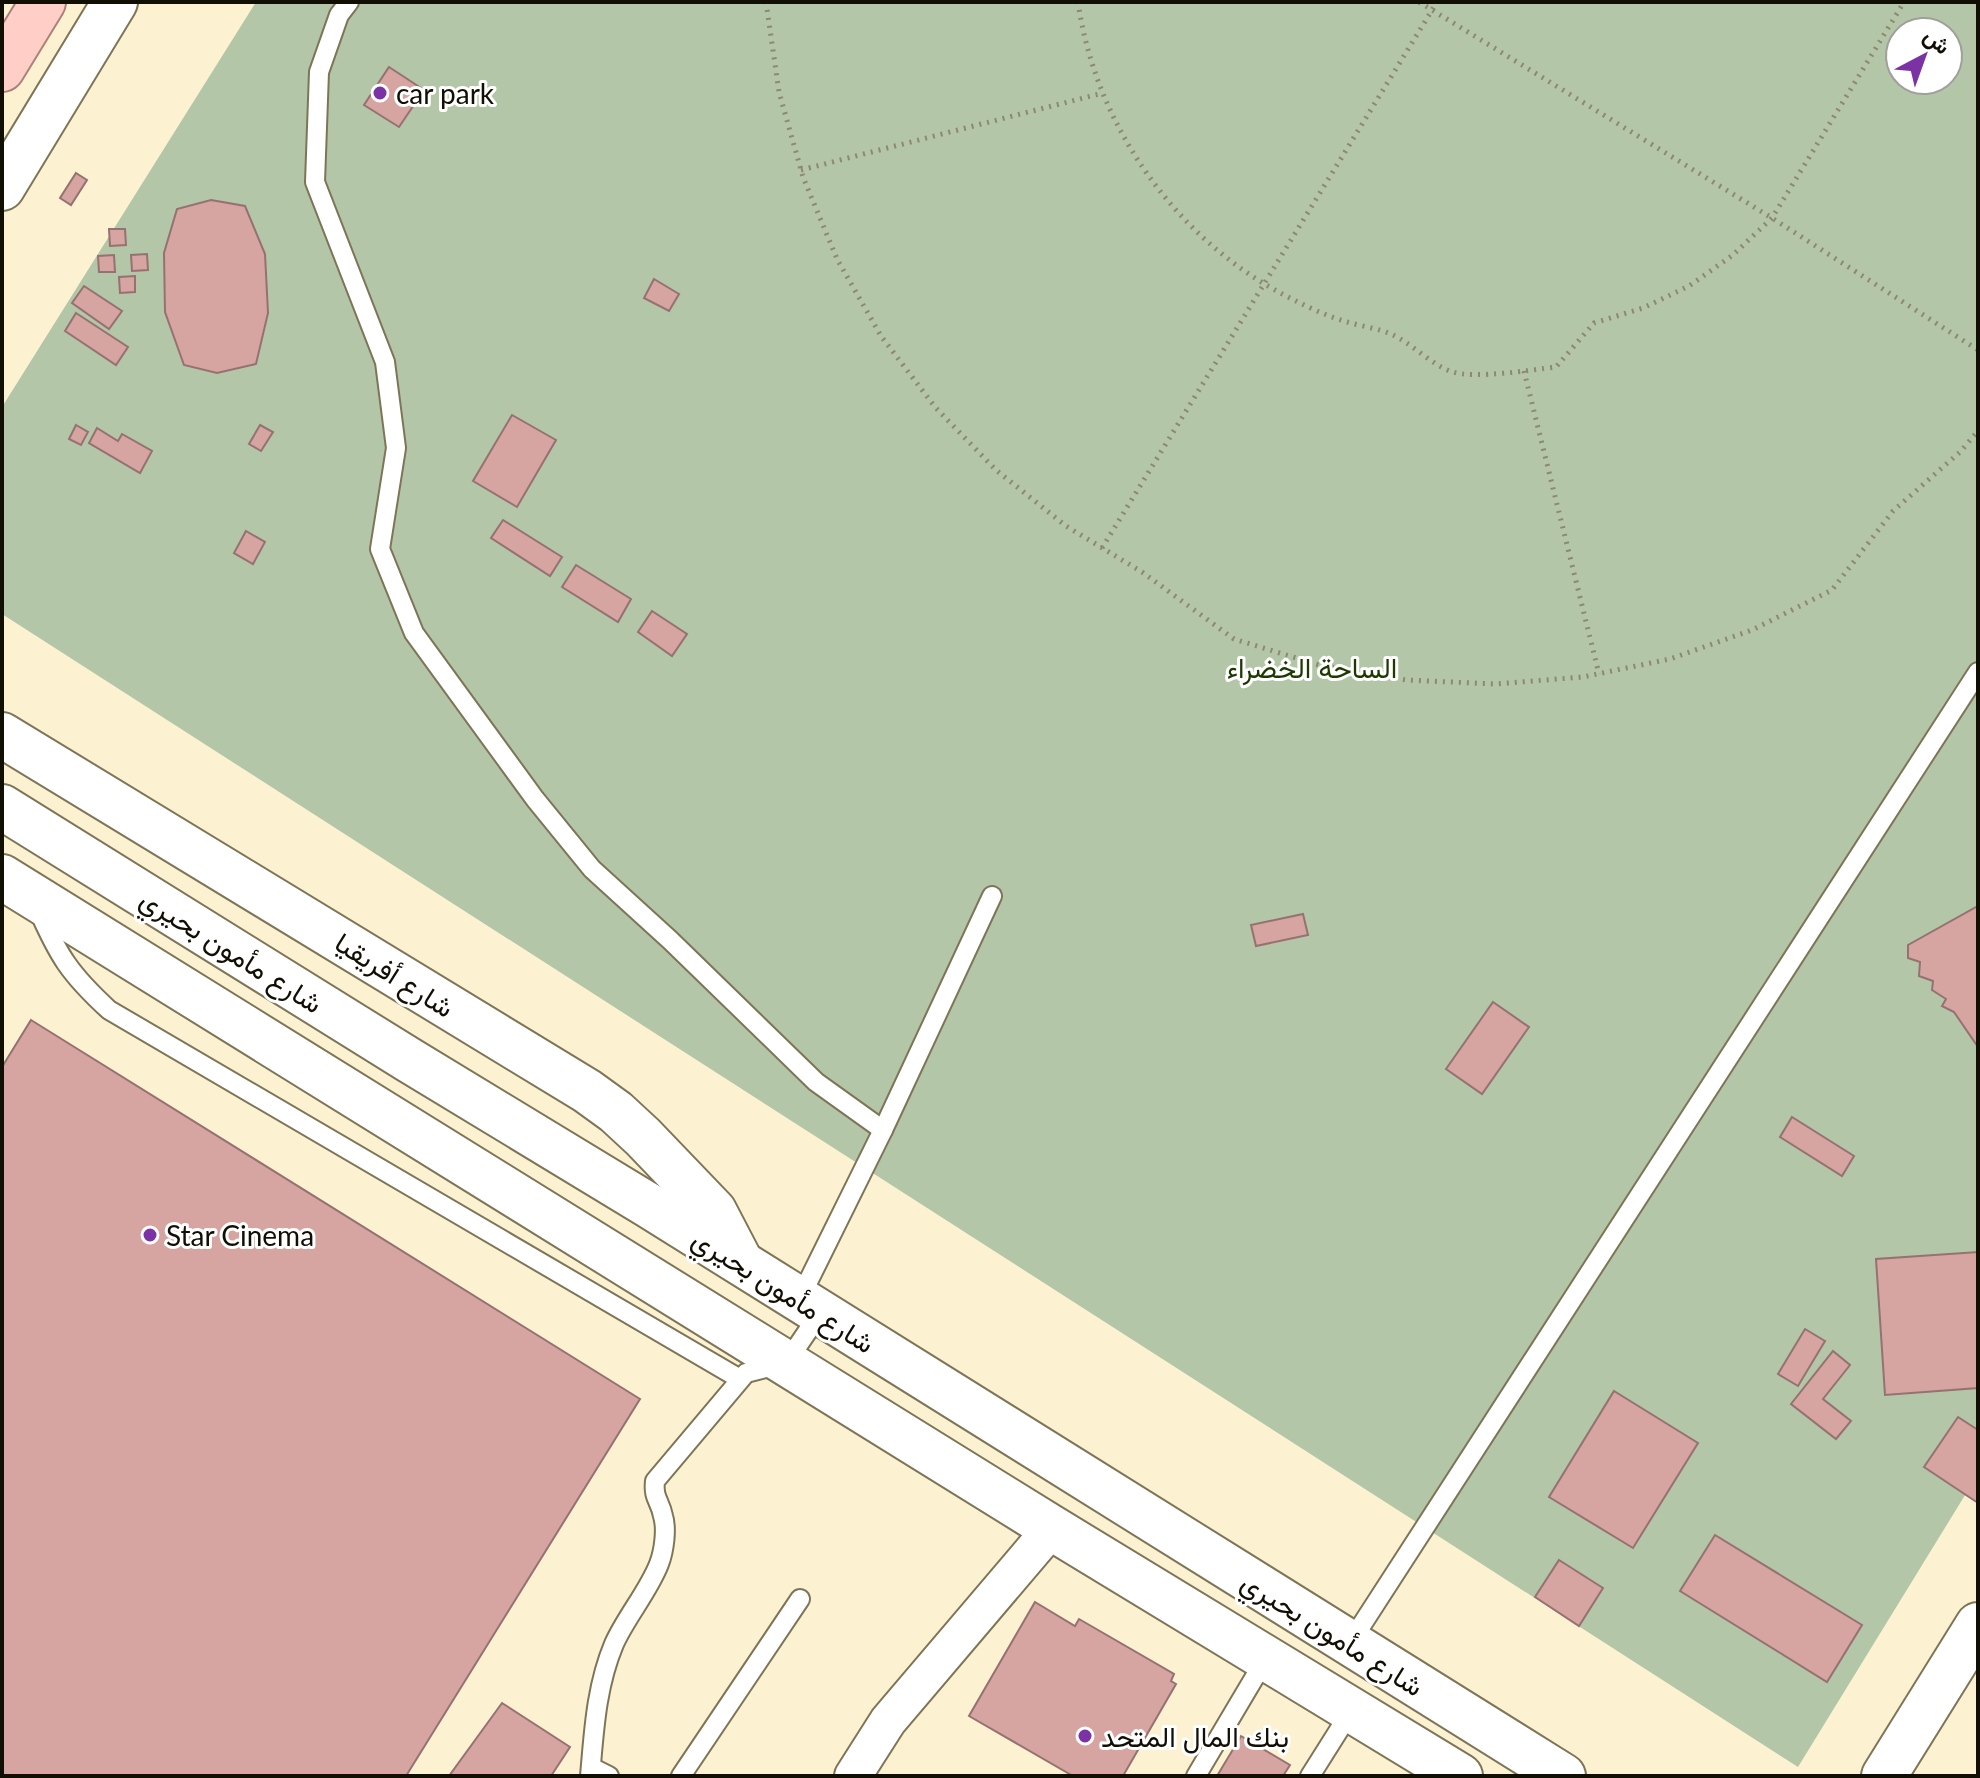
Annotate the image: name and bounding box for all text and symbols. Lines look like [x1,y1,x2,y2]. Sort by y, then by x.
north arrow [1884,16,1964,96]
text: ش [1918,22,1956,60]
place label: car park [396,76,495,110]
marker: car park [371,84,389,102]
park label: الساحة الخضراء [1227,650,1397,686]
street label: شارع مأمون بحيري [131,880,329,1026]
street label: شارع أفريقيا [328,924,461,1026]
place label: Star Cinema [166,1218,314,1252]
street label: شارع مأمون بحيري [683,1220,881,1366]
marker: Star Cinema [141,1226,159,1244]
street label: شارع مأمون بحيري [1232,1563,1430,1709]
place label: بنك المال المتحد [1101,1719,1289,1754]
marker: بنك المال المتحد [1076,1727,1094,1745]

